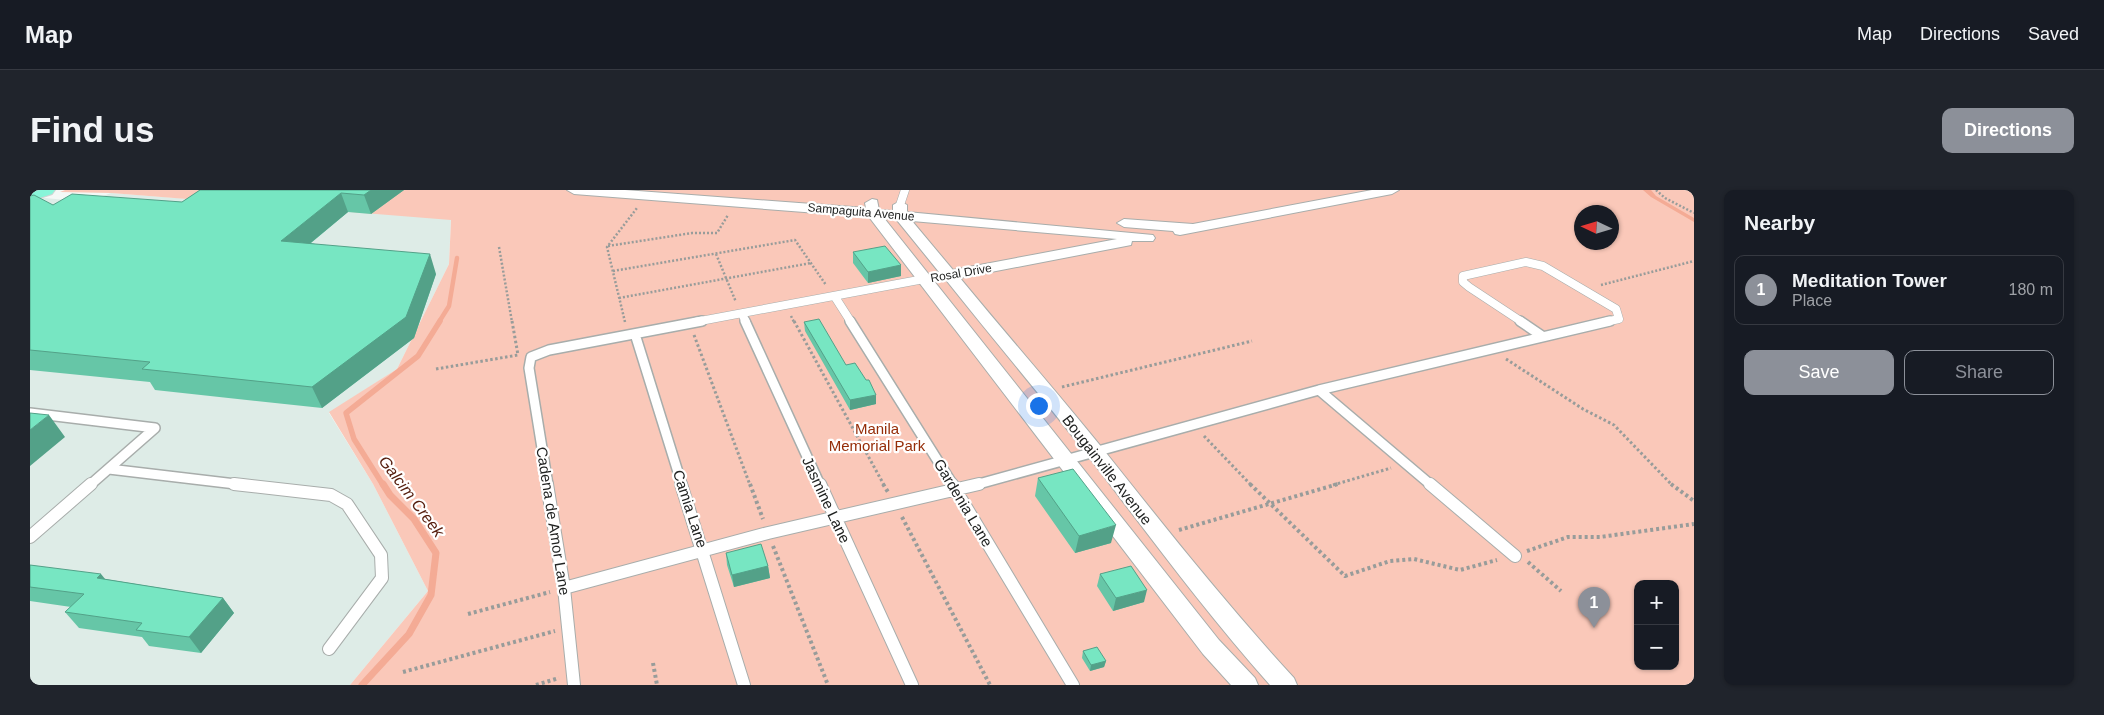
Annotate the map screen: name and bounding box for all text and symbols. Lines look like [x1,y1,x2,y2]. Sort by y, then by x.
text: Map [25,21,73,48]
text: Map [1857,24,1892,44]
text: Directions [1920,24,2000,44]
text: Saved [2028,24,2079,44]
button: Directions [1942,108,2074,153]
text: Find us [30,110,154,149]
street label: Sampaguita Avenue [807,200,915,224]
north arrow [1574,205,1619,250]
text: Nearby [1744,211,1815,234]
street label: Rosal Drive [929,261,993,285]
text: Meditation Tower [1792,270,1947,291]
text: 1 [1757,281,1765,298]
text: 180 m [2009,281,2053,298]
text: Place [1792,292,1832,309]
button: Save [1744,350,1894,395]
button: Share [1904,350,2054,395]
your location [1026,393,1052,419]
street label: Bougainville Avenue [1059,411,1156,528]
park label: Manila Memorial Park [829,420,926,454]
street label: Cadena de Amor Lane [533,445,574,596]
water label: Galcim Creek [376,452,448,541]
street label: Jasmine Lane [799,454,854,546]
street label: Gardenia Lane [931,456,996,550]
street label: Camia Lane [670,468,711,550]
map controls [1634,580,1679,670]
button: + [1634,580,1679,625]
pin: 1 [1578,587,1610,628]
button: − [1634,625,1679,670]

